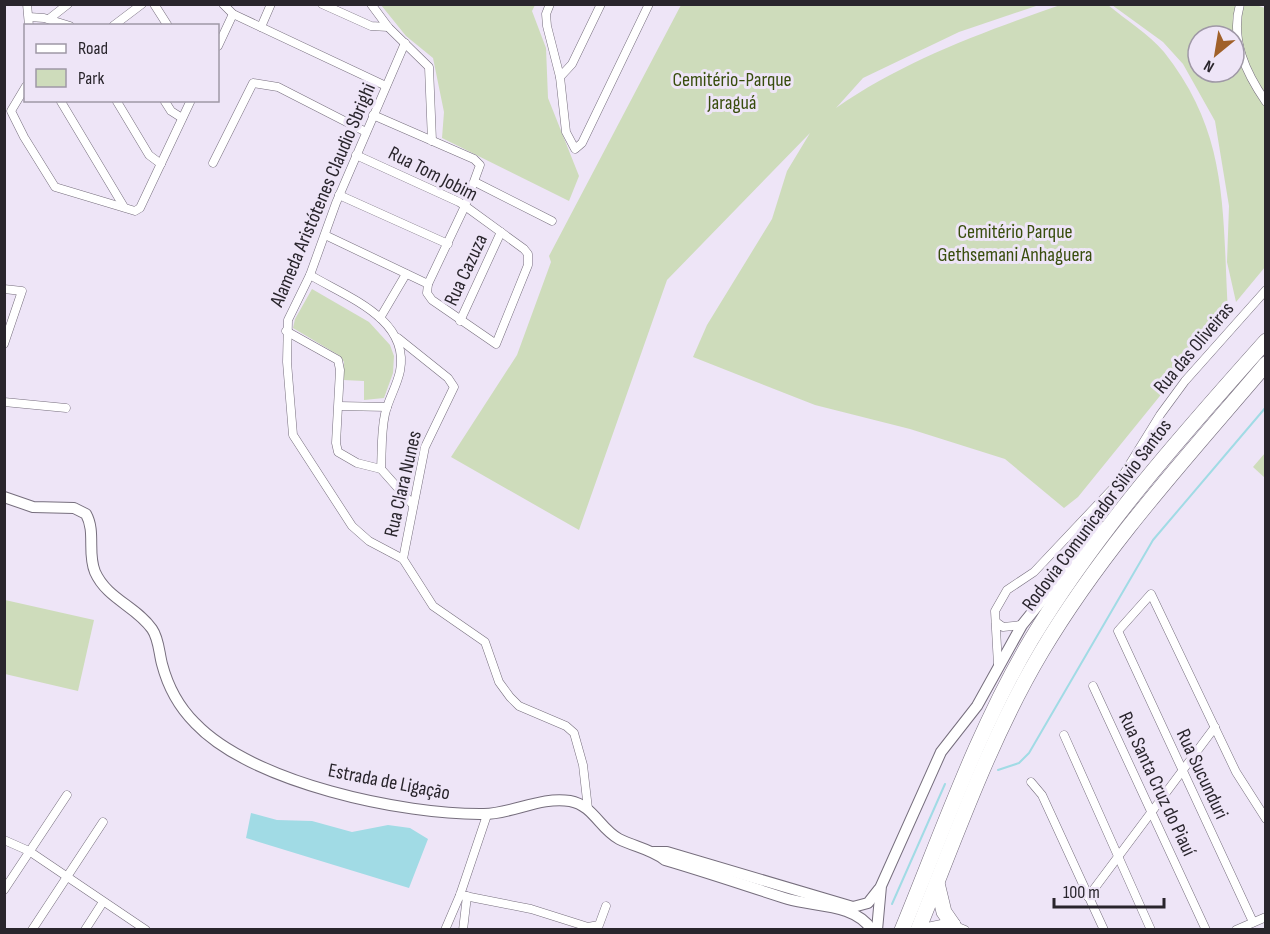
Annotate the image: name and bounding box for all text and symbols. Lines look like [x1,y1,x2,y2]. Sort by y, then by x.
legend [24,24,219,102]
north arrow [1186,24,1246,84]
text: Road [78,38,108,59]
text: N [1201,55,1218,76]
text: Park [78,68,104,89]
park label: Cemitério-Parque Jaraguá [672,68,792,115]
street label: Alameda Aristótenes Claudio Sbrighi [265,80,381,311]
street label: Rua Tom Jobim [384,141,482,207]
park label: Cemitério Parque Gethsemani Anhaguera [937,220,1093,267]
street label: Rua Cazuza [439,231,493,309]
street label: Rua das Oliveiras [1149,297,1239,399]
street label: Rodovia Comunicador Silvio Santos [1017,414,1177,616]
street label: Rua Clara Nunes [379,429,427,539]
street label: Rua Santa Cruz do Piauí [1113,708,1201,860]
street label: Rua Sucunduri [1171,725,1233,823]
street label: Estrada de Ligação [326,758,452,806]
scale bar [1054,871,1164,909]
text: 100 m [1063,882,1100,903]

